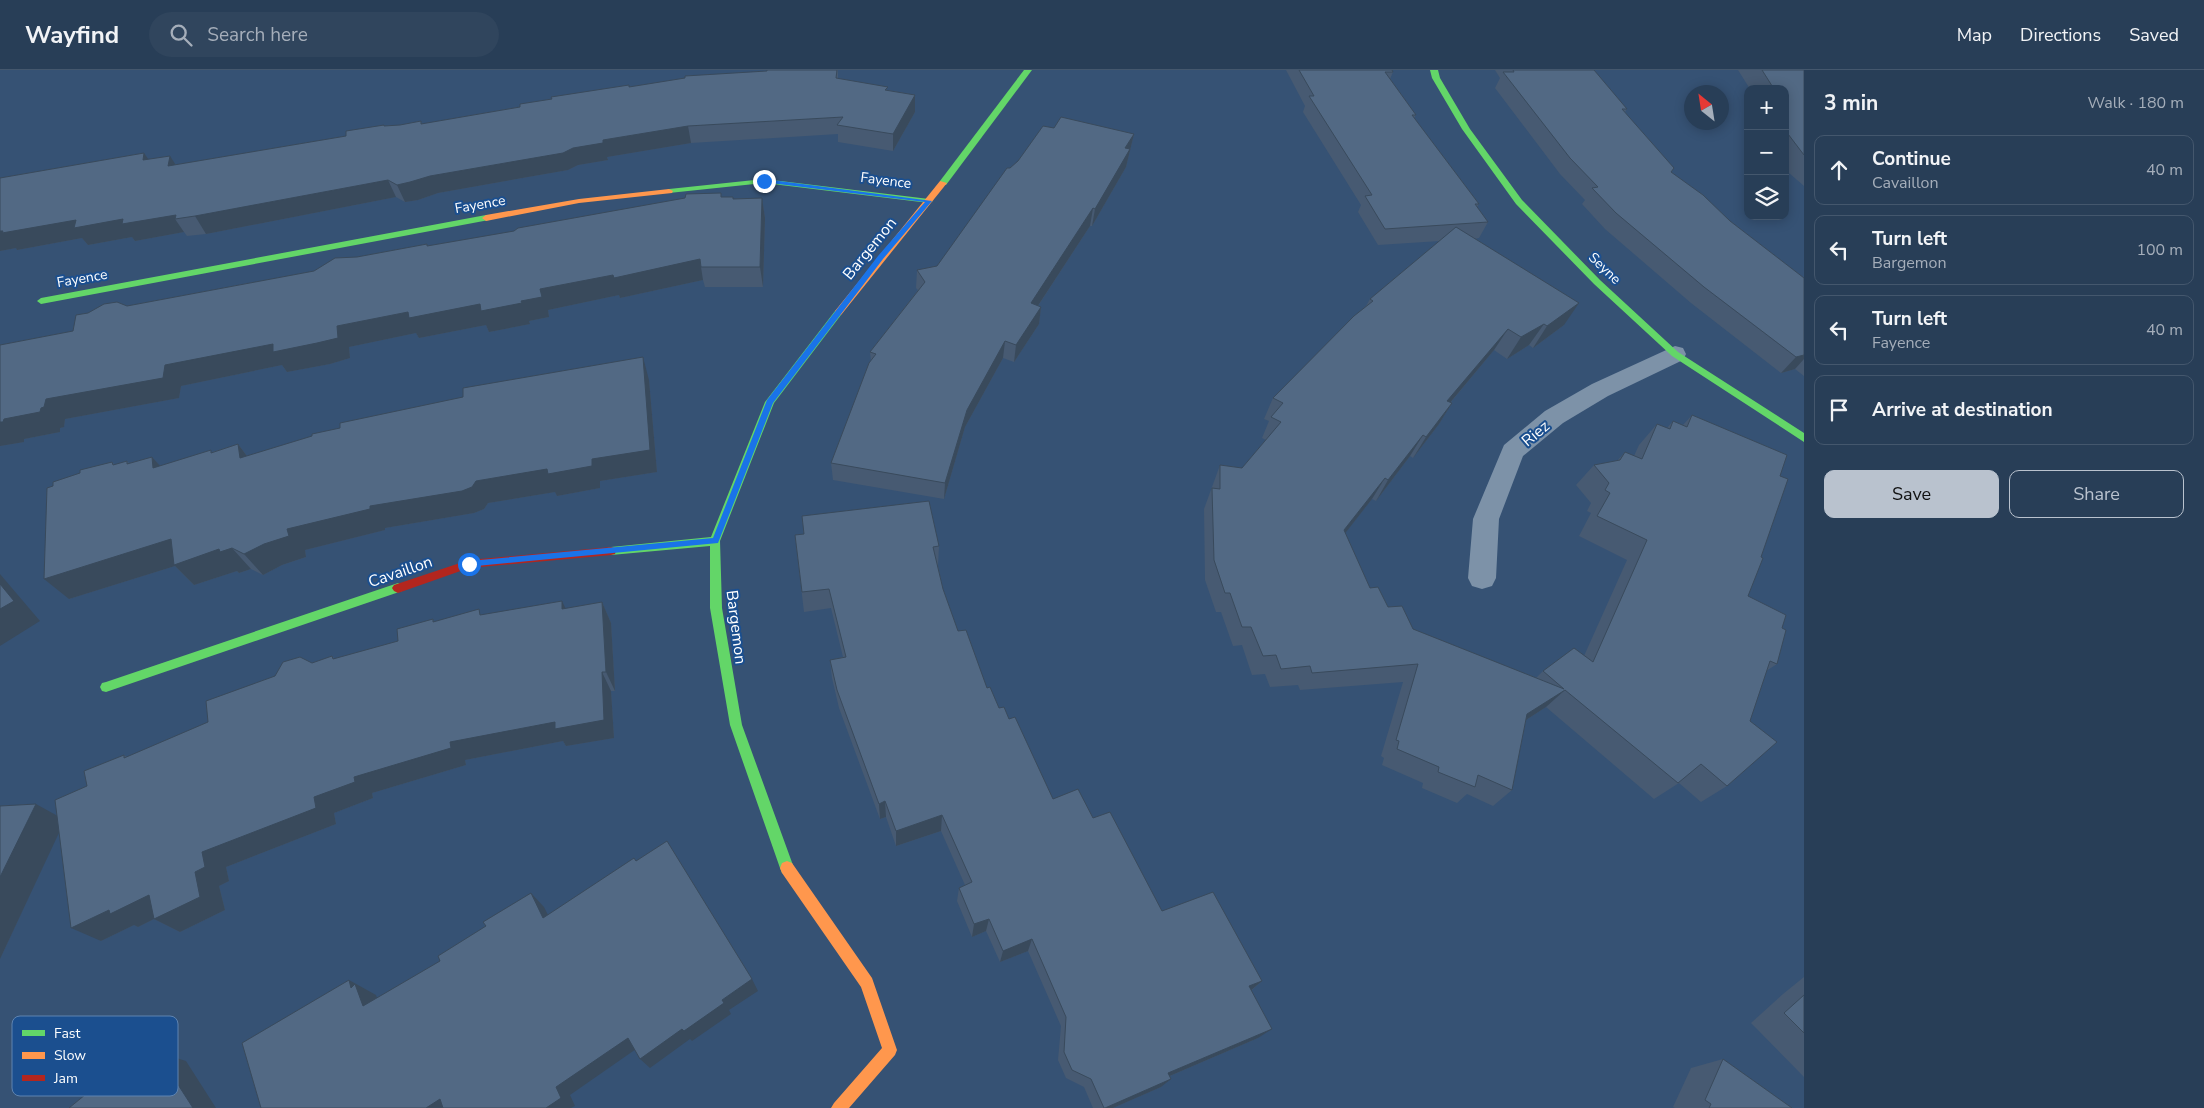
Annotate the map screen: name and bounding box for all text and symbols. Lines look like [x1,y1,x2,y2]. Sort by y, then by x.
search box [149,12,499,57]
text: Wayfind [25,19,119,51]
icon: search [167,21,195,49]
text: Search here [207,22,308,48]
text: Map [1957,23,1992,47]
text: Directions [2020,23,2101,47]
text: Saved [2129,23,2179,47]
north arrow [1684,85,1729,130]
map controls [1744,85,1789,220]
button: + [1744,85,1789,130]
text: 3 min [1824,89,1878,117]
text: Walk · 180 m [2088,92,2184,114]
button: − [1744,130,1789,175]
text: Continue [1872,146,1951,172]
icon: ahead [1825,156,1853,184]
text: 40 m [2146,159,2183,181]
street label: Fayence [859,168,912,193]
route end [753,170,776,193]
text: Cavaillon [1872,172,1939,194]
button: layers [1744,175,1789,220]
street label: Fayence [453,191,507,218]
street label: Bargemon [838,213,902,285]
text: Turn left [1872,226,1947,252]
icon: left [1825,236,1853,264]
text: 100 m [2136,239,2183,261]
street label: Seyne [1584,248,1625,289]
text: Bargemon [1872,252,1947,274]
street label: Fayence [55,265,109,292]
text: Turn left [1872,306,1947,332]
icon: left [1825,316,1853,344]
text: 40 m [2146,319,2183,341]
text: Fayence [1872,332,1930,354]
icon: arrive [1825,396,1853,424]
text: Arrive at destination [1872,397,2053,423]
street label: Riez [1517,416,1554,452]
button: Save [1824,470,1999,518]
button: Share [2009,470,2184,518]
street label: Cavaillon [365,551,435,593]
route start [458,553,481,576]
street label: Bargemon [721,589,751,665]
legend [12,1016,178,1096]
text: Fast [54,1024,80,1043]
text: Slow [54,1046,86,1065]
text: Jam [53,1069,78,1088]

